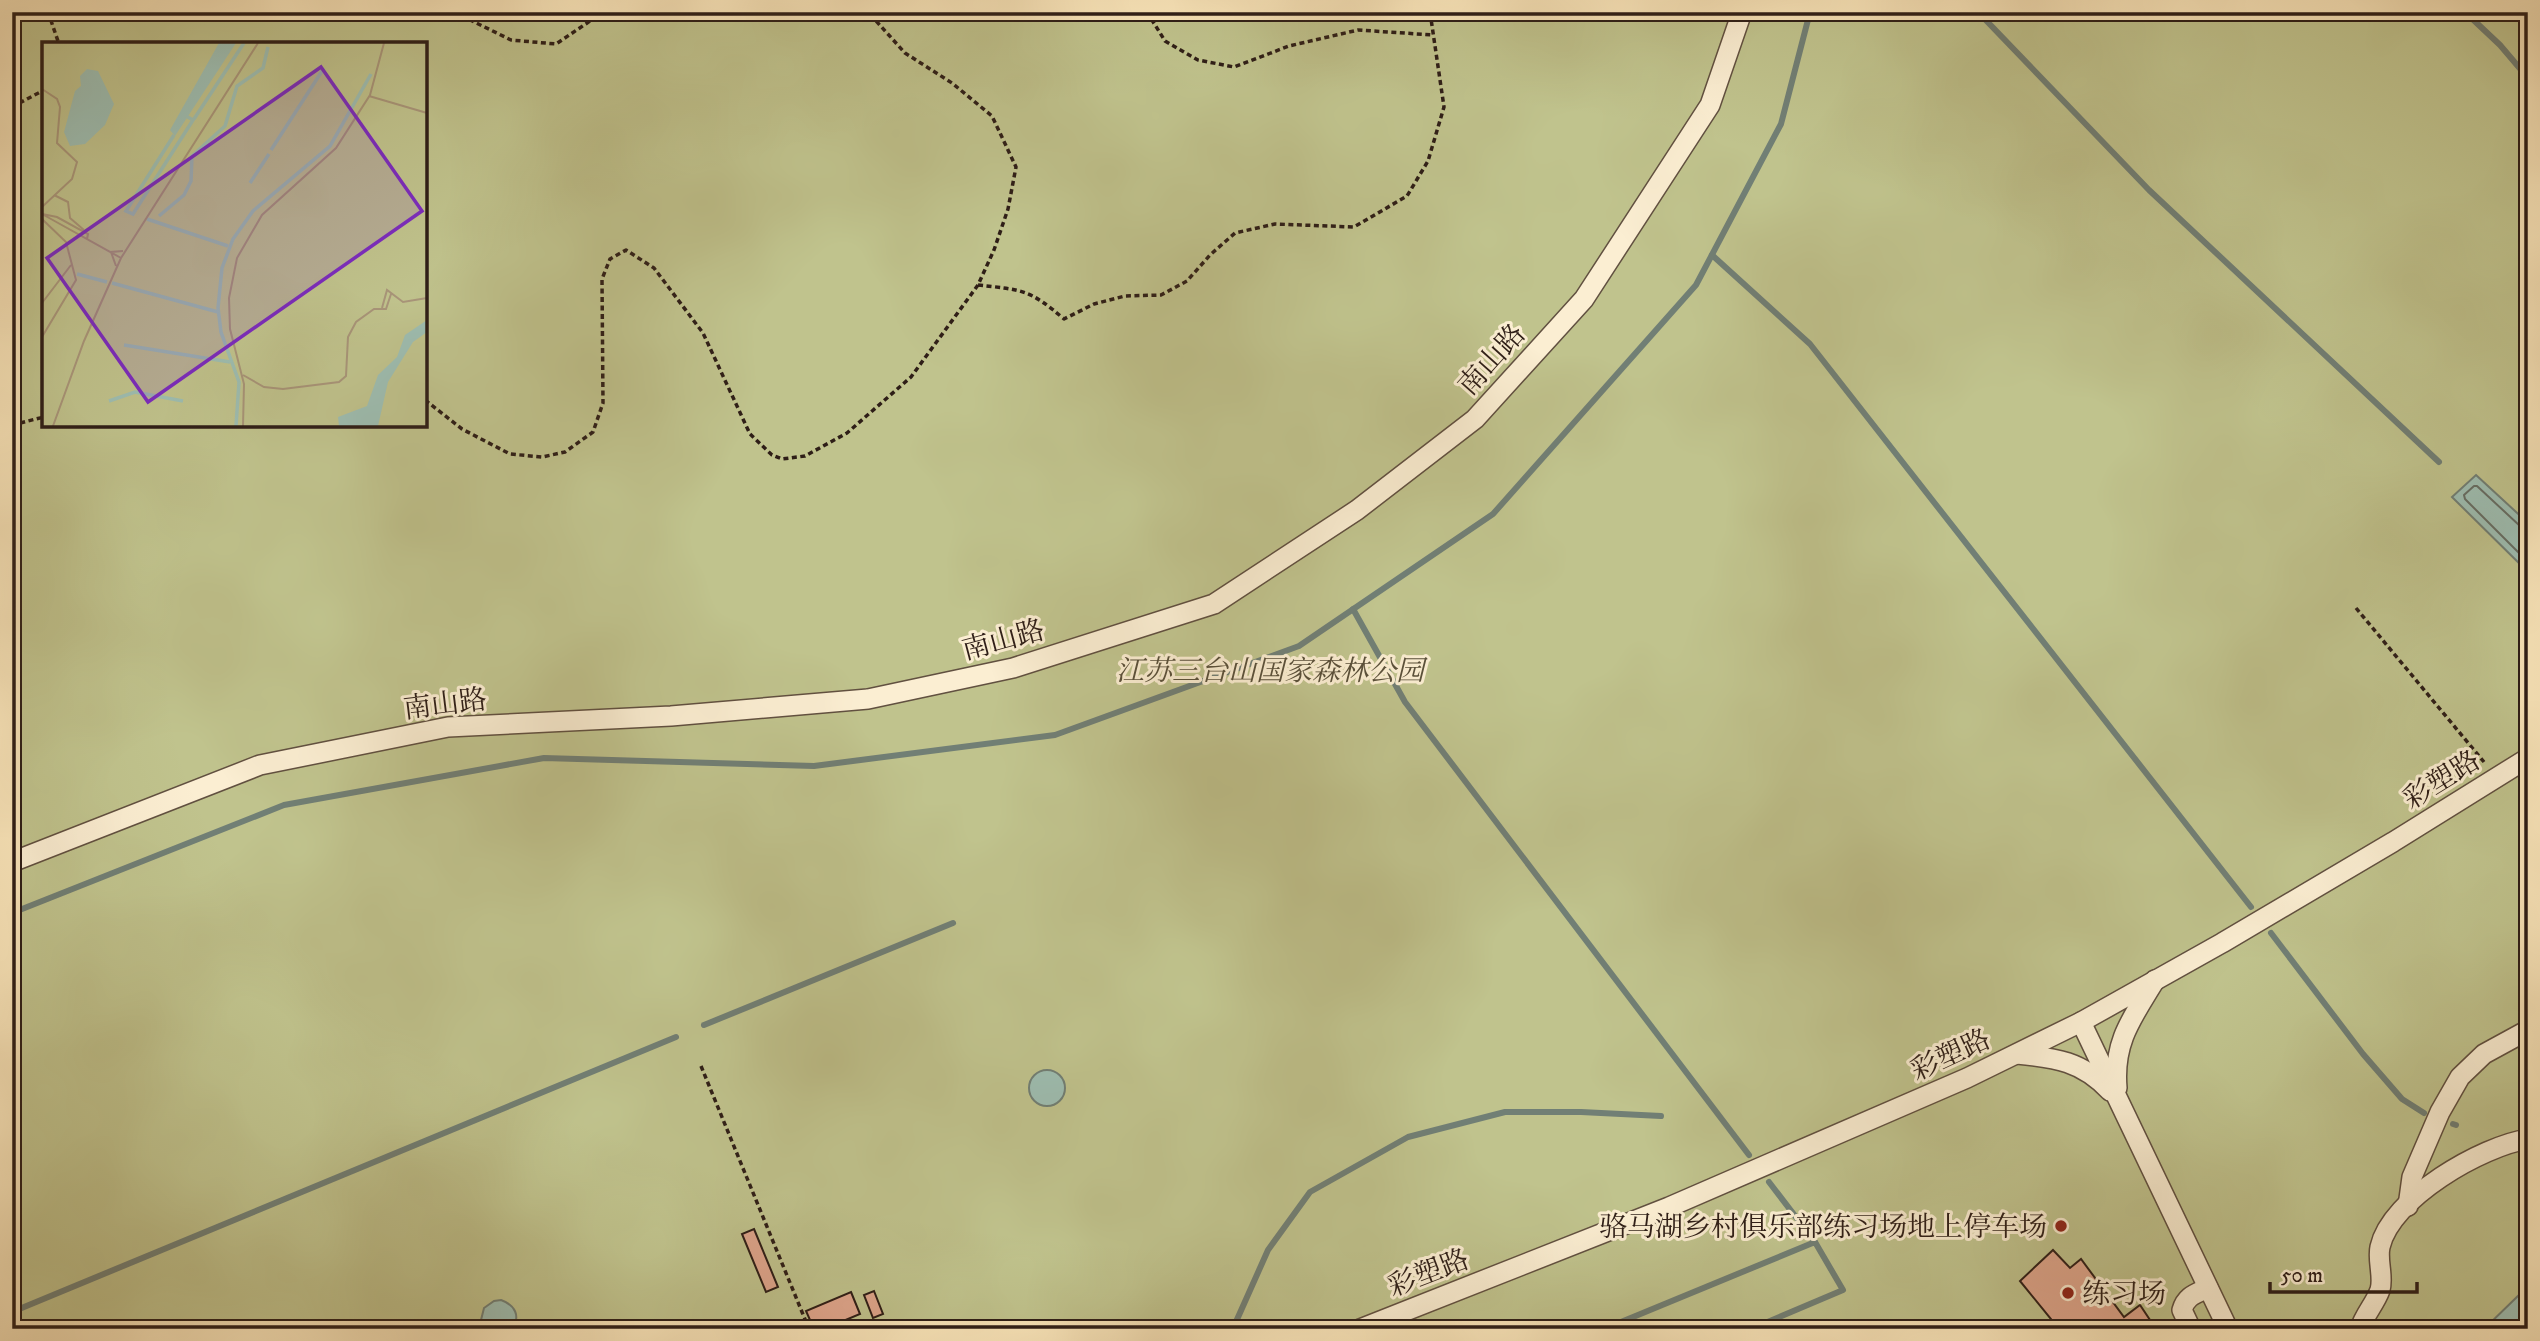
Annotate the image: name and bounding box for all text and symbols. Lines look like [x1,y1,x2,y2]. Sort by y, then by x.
inset map [42,42,427,427]
street label: 南山路 [1451,317,1533,403]
street label: 南山路 [958,613,1048,668]
park label: 江苏三台山国家森林公园 [1116,654,1428,689]
street label: 南山路 [401,682,489,727]
street label: 彩塑路 [2397,743,2487,817]
street label: 彩塑路 [1905,1022,1996,1089]
place label: 骆马湖乡村俱乐部练习场地上停车场 [1599,1210,2047,1245]
marker: 骆马湖乡村俱乐部练习场地上停车场 [2053,1218,2069,1234]
street label: 彩塑路 [1383,1242,1474,1305]
scale bar [2270,1250,2418,1294]
text: 50 m [2281,1263,2323,1289]
place label: 练习场 [2082,1277,2166,1312]
marker: 练习场 [2060,1285,2076,1301]

